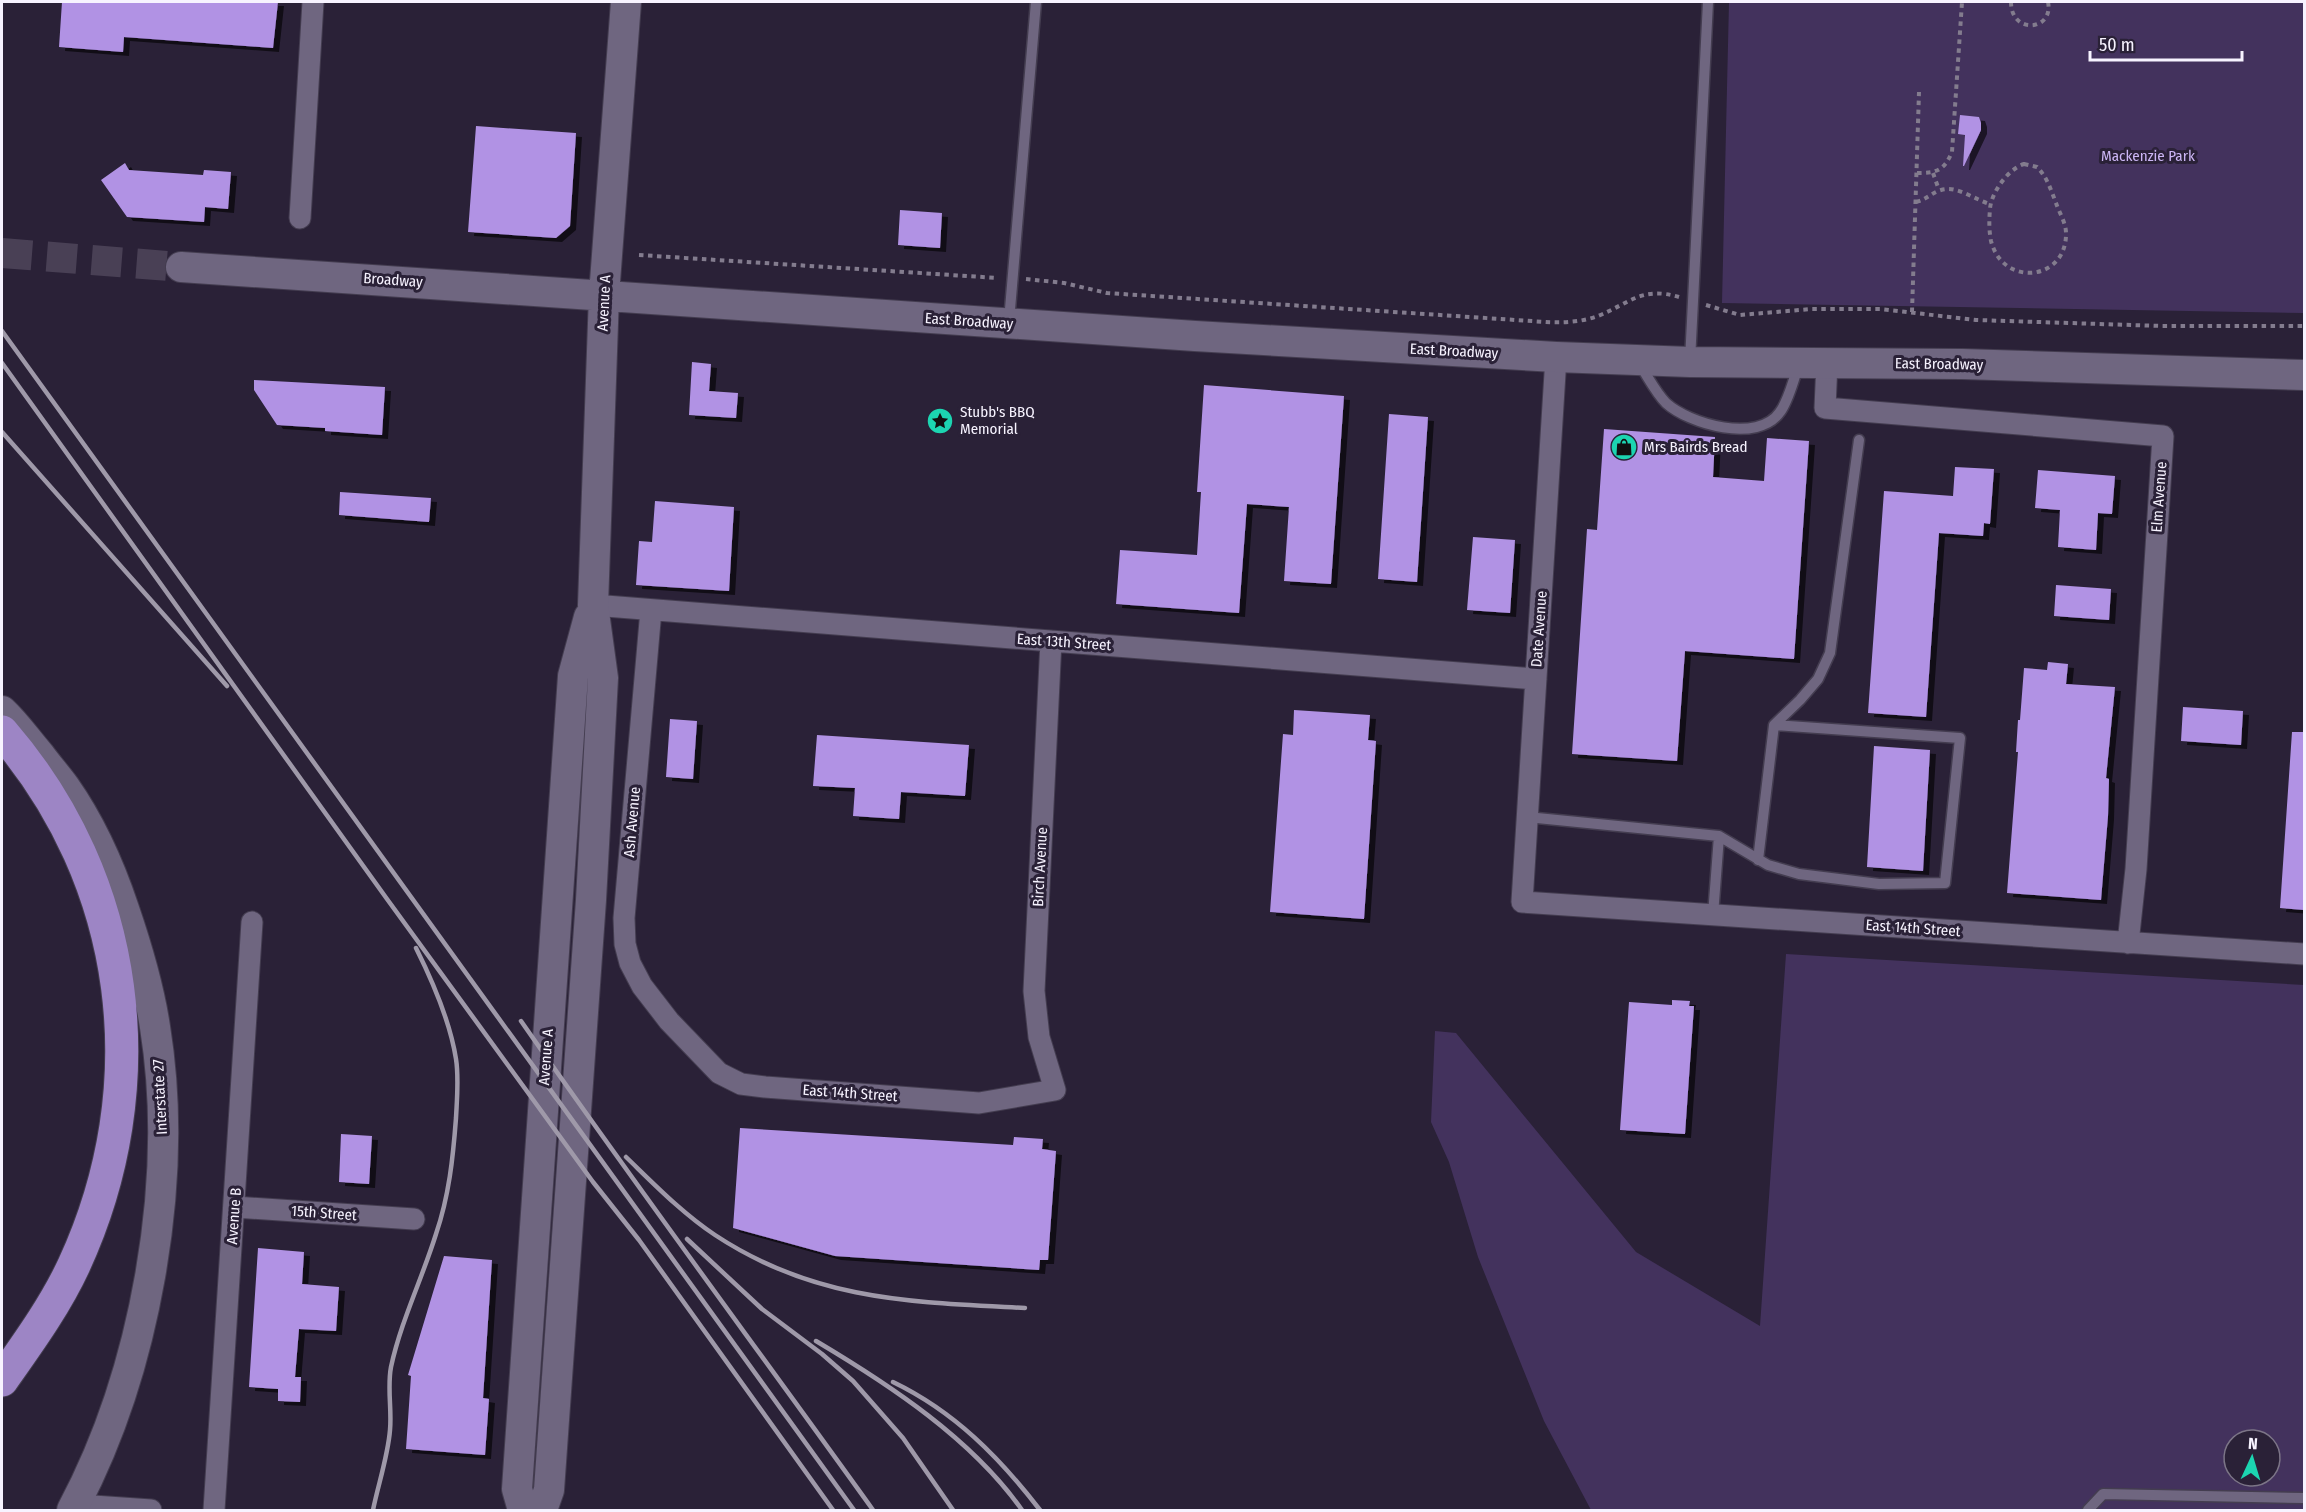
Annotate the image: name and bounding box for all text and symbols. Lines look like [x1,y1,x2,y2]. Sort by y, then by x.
scale bar [2090,24,2242,62]
text: 50 m [2099,34,2135,56]
park label: Mackenzie Park [2101,147,2195,165]
street label: Broadway [363,269,424,291]
street label: Avenue A [594,274,614,332]
street label: East Broadway [924,309,1014,333]
street label: East Broadway [1409,340,1499,362]
street label: East Broadway [1895,354,1984,374]
place label: Stubb's BBQ Memorial [960,403,1035,438]
place icon: Stubb's BBQ Memorial [925,406,955,436]
shop icon: Mrs Bairds Bread [1609,432,1639,462]
place label: Mrs Bairds Bread [1644,438,1747,456]
street label: Elm Avenue [2148,461,2170,533]
street label: Date Avenue [1527,590,1551,668]
street label: East 13th Street [1016,630,1112,654]
street label: Ash Avenue [620,786,644,858]
street label: Birch Avenue [1029,827,1051,907]
street label: East 14th Street [1865,916,1961,940]
street label: Avenue A [535,1028,557,1086]
street label: Interstate 27 [149,1059,171,1135]
street label: East 14th Street [802,1081,898,1105]
street label: Avenue B [223,1187,245,1245]
street label: 15th Street [291,1202,358,1224]
north arrow [2222,1428,2282,1488]
text: N [2248,1434,2258,1453]

